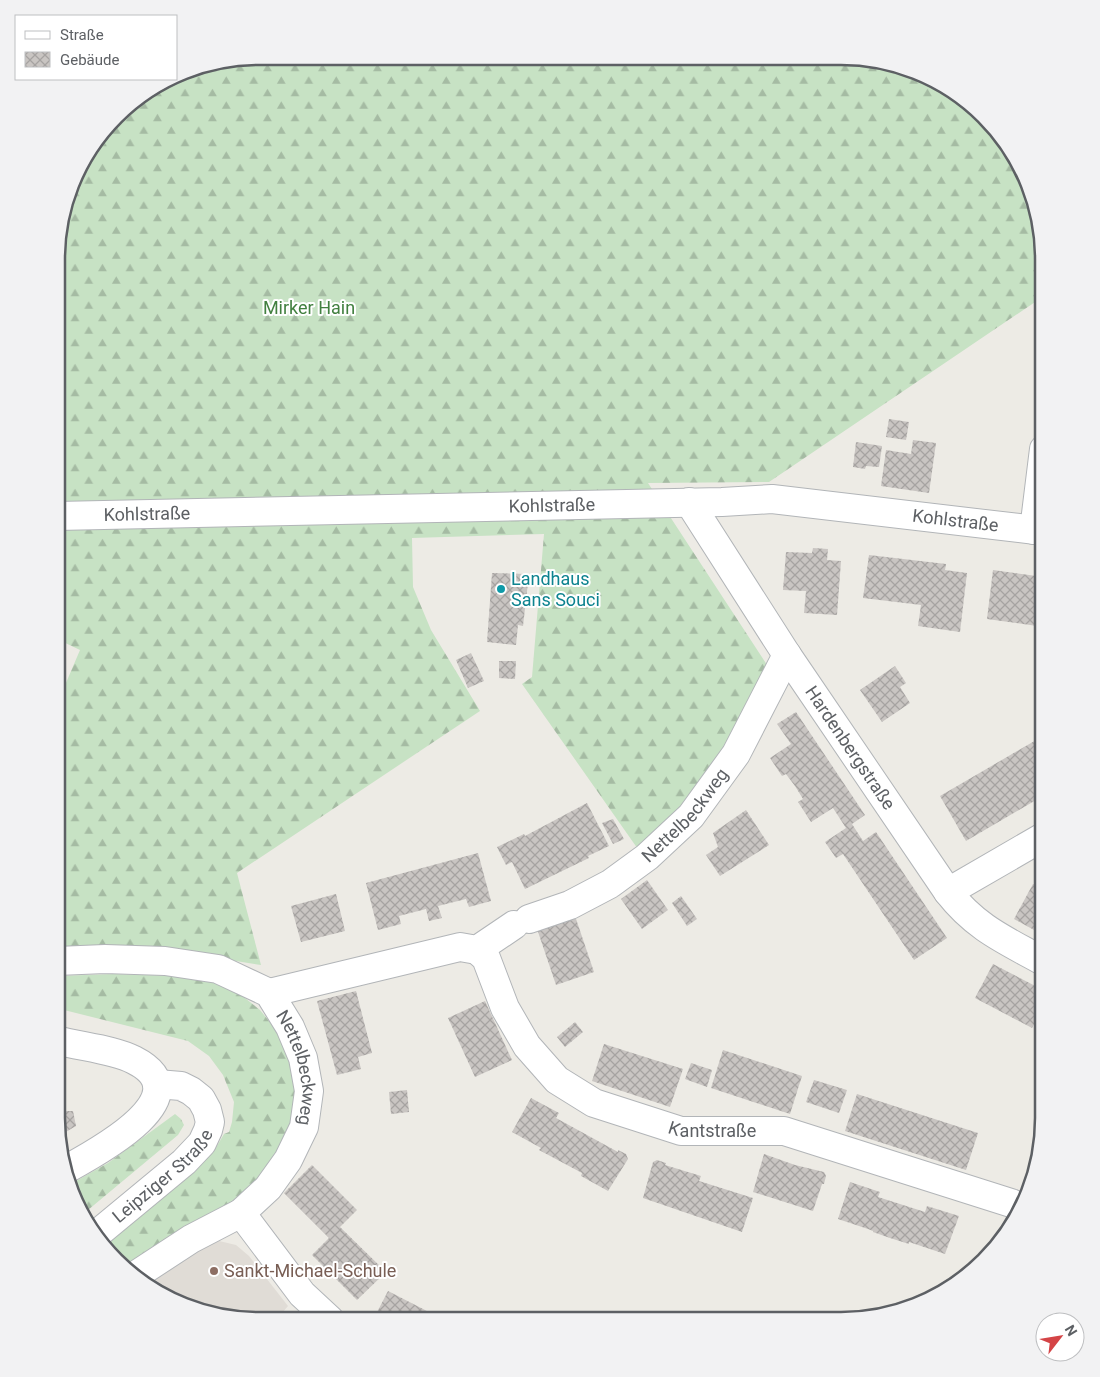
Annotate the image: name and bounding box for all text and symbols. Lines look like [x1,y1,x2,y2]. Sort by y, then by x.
legend [15,15,178,80]
text: Straße [60,26,104,44]
text: Gebäude [60,51,119,69]
park label: Mirker Hain [263,297,355,318]
street label: Kohlstraße [508,494,595,516]
street label: Kohlstraße [103,502,191,525]
street label: Kohlstraße [911,505,1000,536]
place label: Landhaus Sans Souci [511,568,600,610]
marker: Landhaus Sans Souci [495,583,507,595]
street label: Hardenbergstraße [801,682,900,813]
street label: Nettelbeckweg [637,764,732,866]
street label: Nettelbeckweg [272,1006,320,1127]
street label: Kantstraße [666,1117,756,1141]
street label: Leipziger Straße [108,1126,217,1227]
place label: Sankt-Michael-Schule [224,1260,396,1281]
marker: Sankt-Michael-Schule [208,1265,220,1277]
north arrow [1035,1312,1085,1362]
text: N [1062,1322,1081,1339]

